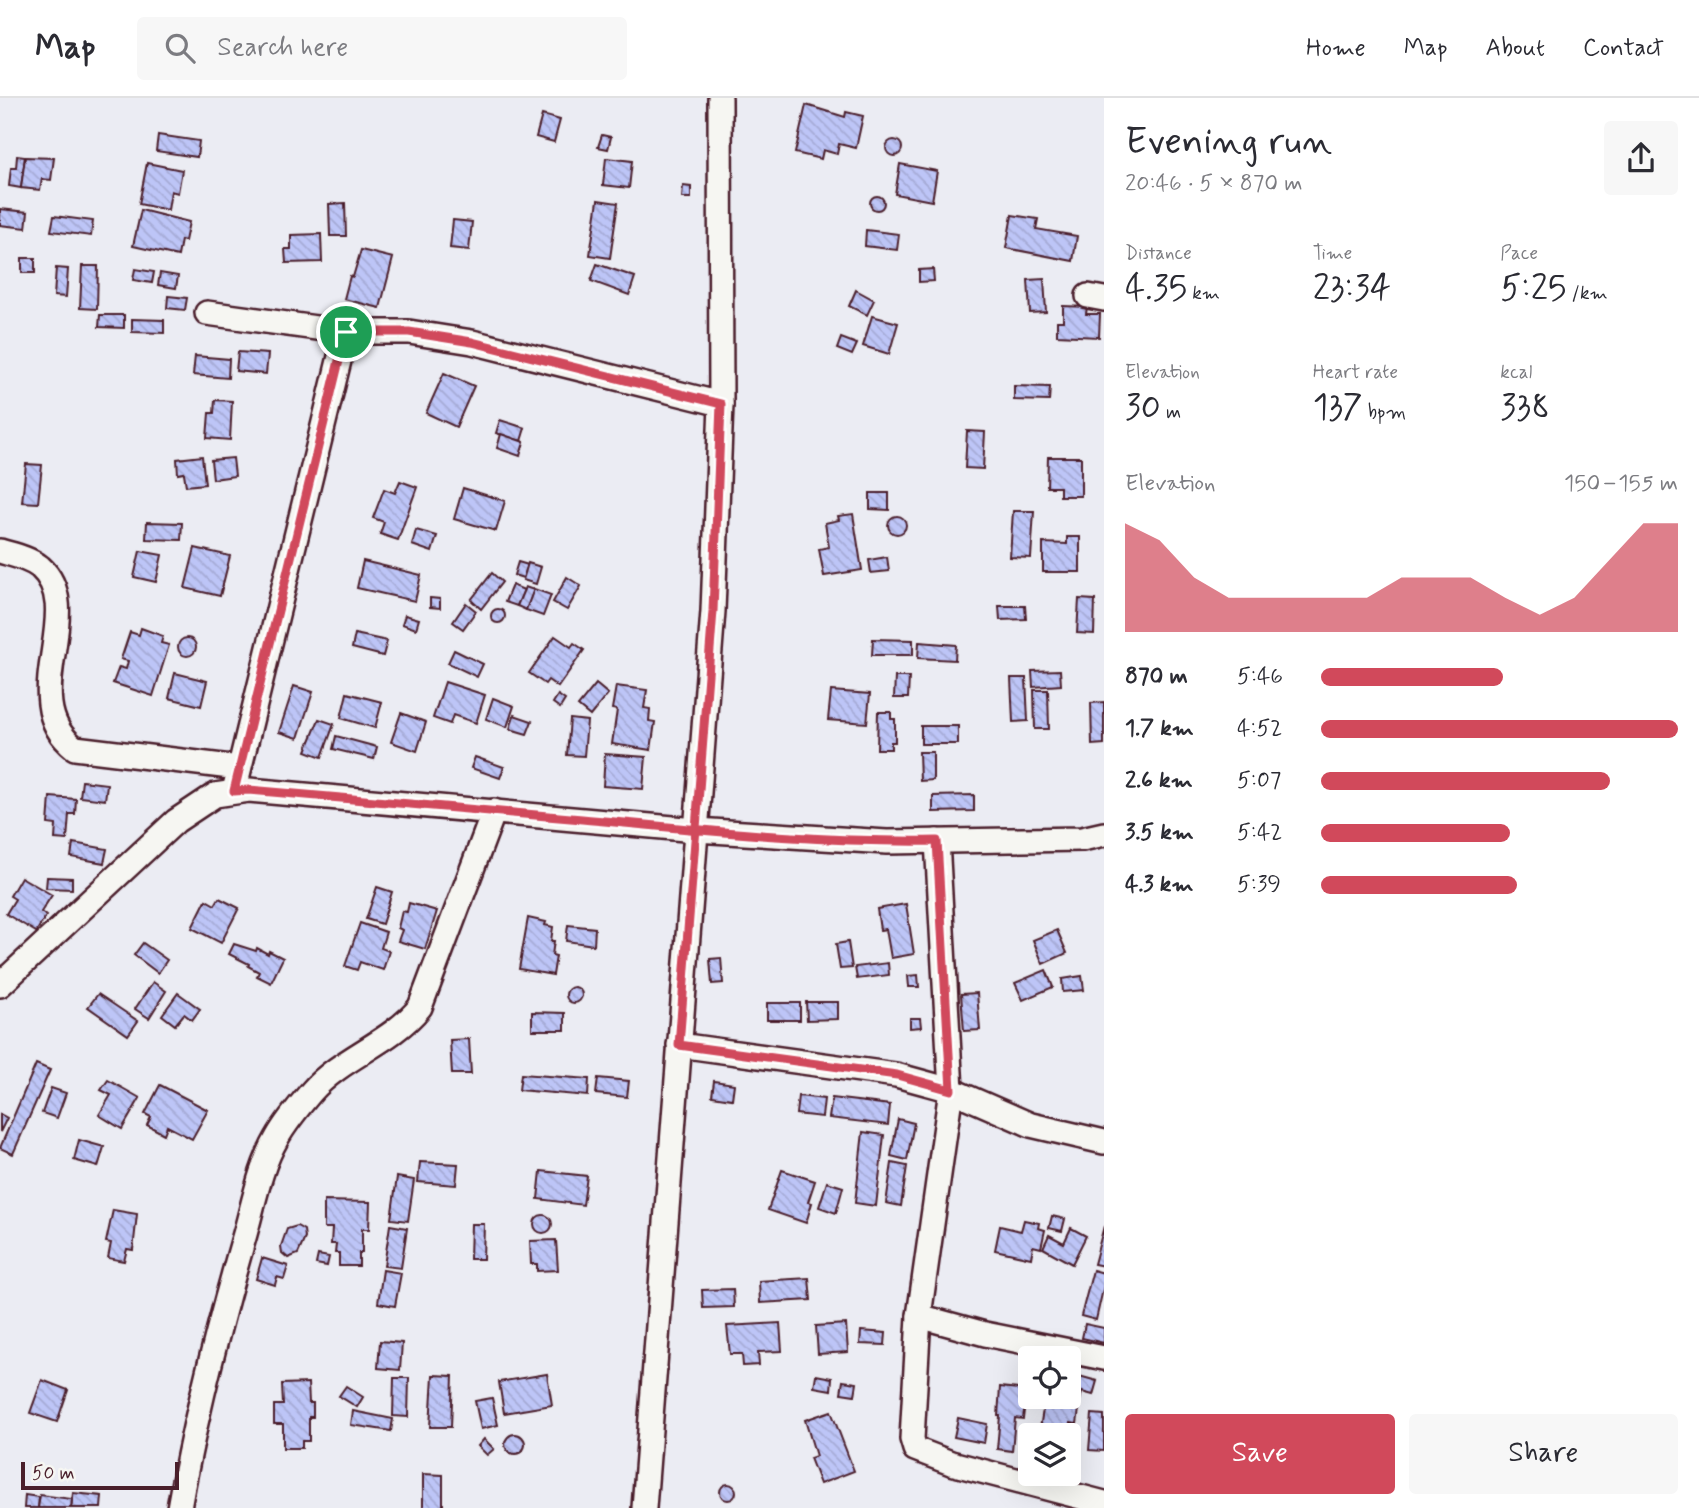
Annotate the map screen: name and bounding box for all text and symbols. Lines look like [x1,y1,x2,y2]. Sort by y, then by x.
search box [137,17,627,80]
text: Map [35,26,95,70]
icon: search [161,29,199,67]
text: Search here [217,31,348,65]
text: Home [1306,33,1366,64]
text: Map [1404,33,1448,64]
text: About [1486,33,1545,64]
text: Contact [1583,33,1664,64]
text: Evening run [1125,118,1332,167]
button: share [1604,121,1678,195]
text: 20:46 · 5 × 870 m [1125,169,1303,199]
text: Distance [1125,241,1192,266]
text: Time [1313,241,1352,266]
text: Pace [1500,241,1538,266]
text: 4.35 [1125,266,1187,312]
text: 23:34 [1313,266,1391,312]
text: 5:25 [1500,266,1566,312]
text: km [1187,281,1220,306]
text: /km [1566,281,1608,306]
pin [316,302,376,362]
icon: arrive [327,313,365,351]
text: Elevation [1125,360,1200,385]
text: Heart rate [1313,360,1398,385]
text: kcal [1500,360,1532,385]
text: 30 [1125,385,1161,431]
text: 137 [1313,385,1363,431]
text: 338 [1500,385,1550,431]
text: m [1161,400,1181,425]
text: bpm [1363,400,1406,425]
text: Elevation [1125,469,1216,499]
text: 150–155 m [1564,469,1678,499]
text: 870 m [1125,662,1188,692]
text: 5:46 [1237,662,1283,692]
text: 1.7 km [1125,714,1194,744]
text: 4:52 [1237,714,1282,744]
text: 2.6 km [1125,766,1193,796]
text: 5:07 [1237,766,1281,796]
text: 3.5 km [1125,818,1194,848]
text: 5:42 [1237,818,1282,848]
text: 4.3 km [1125,870,1193,900]
text: 5:39 [1237,870,1281,900]
map controls [1018,1346,1081,1486]
button: locate [1018,1346,1081,1409]
button: Save [1125,1414,1395,1494]
button: Share [1409,1414,1678,1494]
button: layers [1018,1423,1081,1486]
scale bar [21,1459,178,1491]
text: 50 m [32,1461,75,1486]

